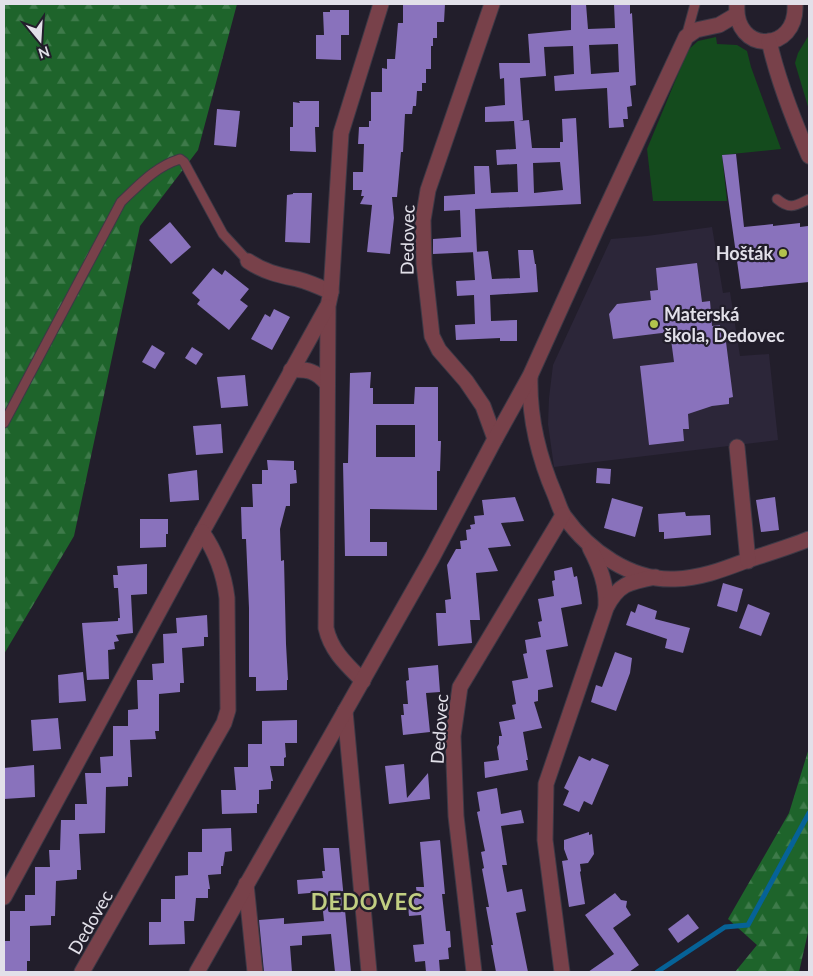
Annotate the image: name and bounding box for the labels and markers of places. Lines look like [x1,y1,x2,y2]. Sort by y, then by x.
place label: Hošták [716,242,773,264]
marker: Hošták [777,247,789,259]
place label: Materská škola, Dedovec [664,303,785,346]
marker: Materská škola, Dedovec [648,318,660,330]

